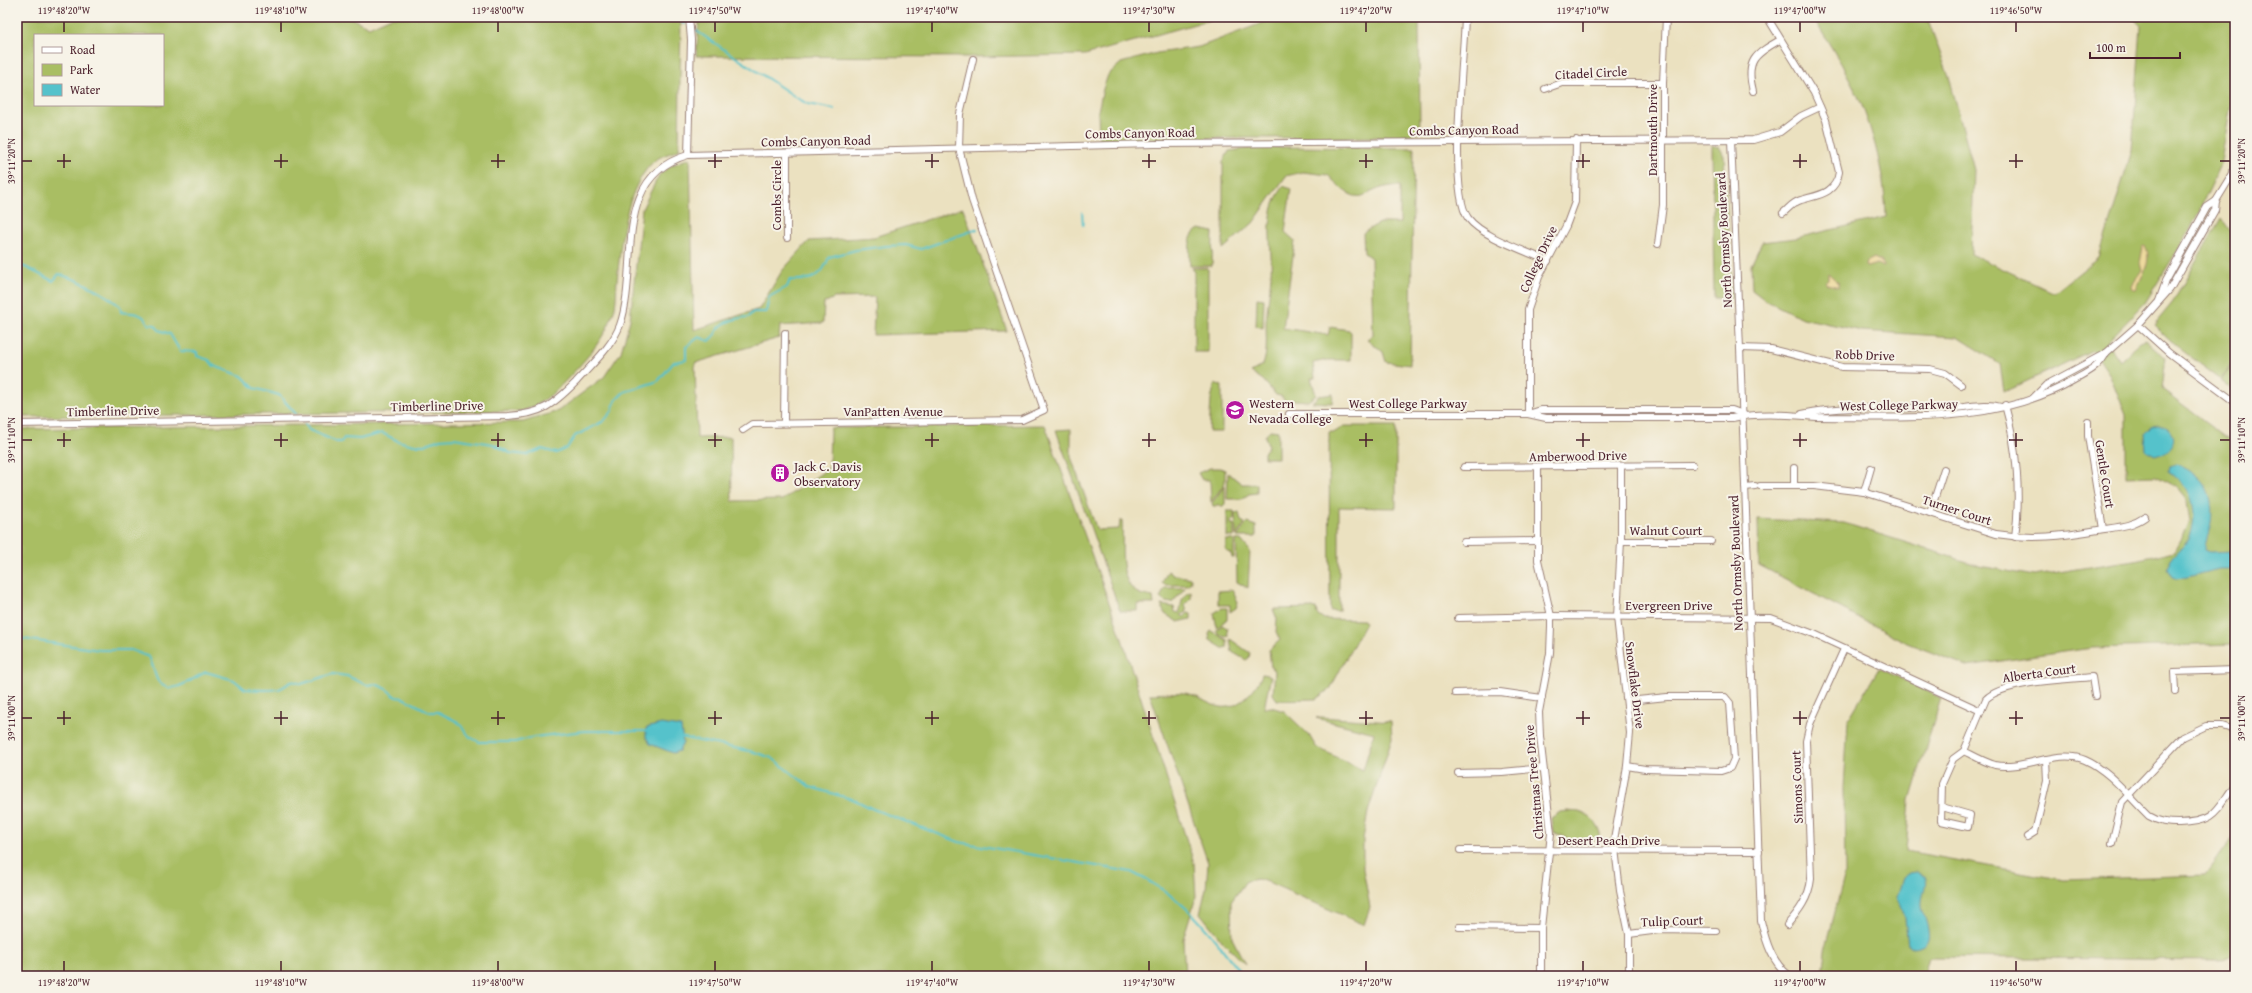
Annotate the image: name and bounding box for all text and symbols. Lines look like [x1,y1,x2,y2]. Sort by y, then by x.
text: 119°48'20"W [38,3,91,18]
text: 119°48'10"W [255,3,308,18]
text: 119°48'00"W [472,3,525,18]
text: 119°47'50"W [689,3,742,18]
text: 119°47'40"W [906,3,959,18]
text: 119°47'30"W [1123,3,1176,18]
text: 119°47'20"W [1340,3,1393,18]
text: 119°47'10"W [1557,3,1610,18]
text: 119°47'00"W [1774,3,1827,18]
text: 119°46'50"W [1990,3,2043,18]
legend [34,34,164,106]
scale bar [2090,34,2180,60]
text: 100 m [2096,39,2126,56]
text: Road [70,41,96,58]
text: Park [70,61,94,78]
street label: Citadel Circle [1554,62,1628,84]
text: Water [70,81,100,98]
street label: Dartmouth Drive [1643,84,1662,176]
street label: Combs Canyon Road [1409,120,1519,140]
street label: Combs Canyon Road [1085,123,1195,143]
street label: Combs Canyon Road [761,131,871,151]
text: 39°11'20"N [4,138,19,184]
text: 39°11'20"N [2234,138,2249,184]
street label: Combs Circle [767,160,786,230]
street label: North Ormsby Boulevard [1711,172,1737,308]
street label: College Drive [1514,222,1562,296]
street label: Robb Drive [1835,344,1895,366]
place label: Western Nevada College [1249,394,1332,428]
street label: West College Parkway [1349,394,1468,413]
street label: West College Parkway [1840,394,1959,416]
street label: Timberline Drive [391,396,483,416]
school or university icon: Western Nevada College [1224,399,1246,421]
street label: Timberline Drive [67,401,159,421]
street label: VanPatten Avenue [843,402,943,421]
text: 39°11'10"N [4,417,19,463]
text: 39°11'10"N [2234,417,2249,463]
street label: Gentle Court [2090,438,2120,510]
street label: Amberwood Drive [1529,446,1627,466]
place label: Jack C. Davis Observatory [792,457,861,491]
building icon: Jack C. Davis Observatory [769,462,791,484]
street label: Turner Court [1920,490,1995,530]
street label: North Ormsby Boulevard [1724,495,1748,631]
street label: Walnut Court [1630,521,1703,540]
street label: Evergreen Drive [1625,596,1713,615]
street label: Snowflake Drive [1620,640,1650,730]
street label: Alberta Court [2001,658,2077,688]
text: 39°11'00"N [4,695,19,741]
text: 39°11'00"N [2234,695,2249,741]
street label: Christmas Tree Drive [1520,724,1548,840]
street label: Simons Court [1786,750,1808,824]
street label: Desert Peach Drive [1558,831,1660,850]
street label: Tulip Court [1641,910,1704,932]
text: 119°48'20"W [38,975,91,990]
text: 119°48'10"W [255,975,308,990]
text: 119°48'00"W [472,975,525,990]
text: 119°47'50"W [689,975,742,990]
text: 119°47'40"W [906,975,959,990]
text: 119°47'30"W [1123,975,1176,990]
text: 119°47'20"W [1340,975,1393,990]
text: 119°47'10"W [1557,975,1610,990]
text: 119°47'00"W [1774,975,1827,990]
text: 119°46'50"W [1990,975,2043,990]

